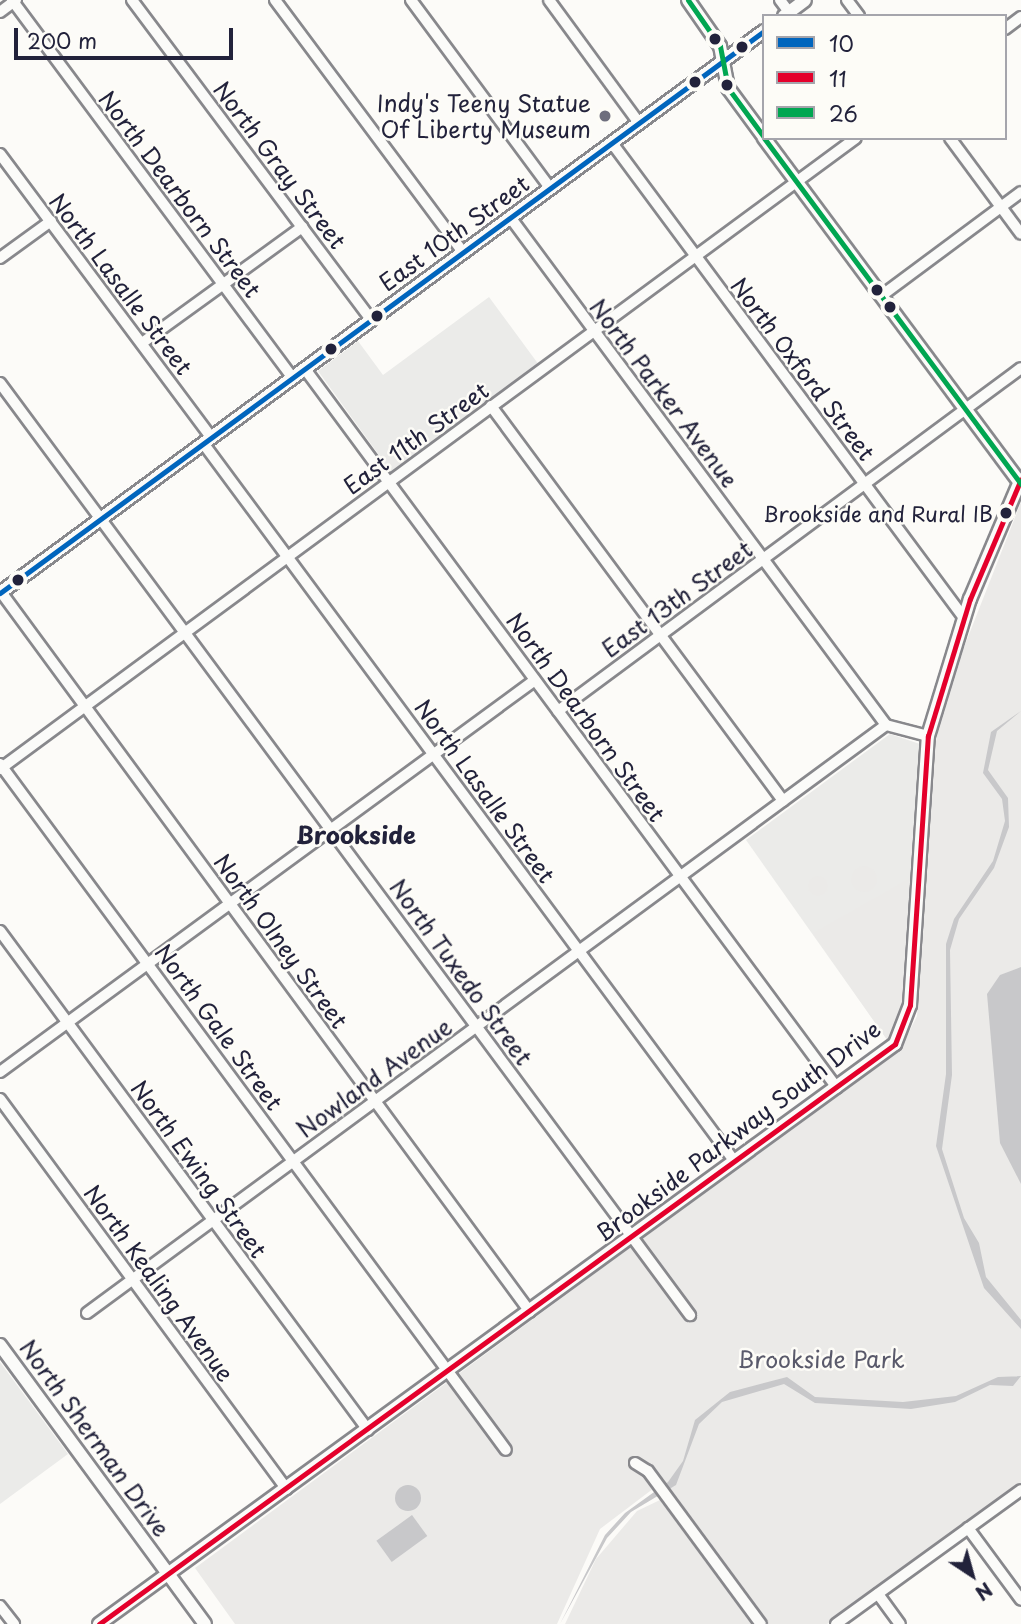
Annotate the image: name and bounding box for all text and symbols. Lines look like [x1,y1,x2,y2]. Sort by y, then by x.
scale bar [18,14,236,58]
legend [762,14,1007,140]
text: 200 m [27,24,97,56]
text: 10 [829,27,854,59]
unlabelled marker [708,32,722,46]
unlabelled marker [735,40,749,54]
text: 11 [829,62,847,94]
street label: North Gray Street [208,75,352,255]
unlabelled marker [688,75,702,89]
unlabelled marker [720,78,734,92]
street label: North Dearborn Street [93,85,267,303]
place label: Indy's Teeny Statue Of Liberty Museum [376,89,591,143]
text: 26 [829,97,858,129]
marker: Indy's Teeny Statue Of Liberty Museum [597,108,613,124]
street label: East 10th Street [373,169,535,297]
street label: North Lasalle Street [42,186,200,382]
street label: North Oxford Street [725,272,881,466]
unlabelled marker [870,283,884,297]
street label: North Parker Avenue [583,292,745,494]
unlabelled marker [883,300,897,314]
unlabelled marker [370,309,384,323]
unlabelled marker [324,342,338,356]
street label: East 11th Street [337,376,495,500]
place label: Brookside and Rural IB [759,500,993,526]
marker: Brookside and Rural IB [999,506,1013,520]
street label: East 13th Street [596,535,758,663]
unlabelled marker [11,573,25,587]
street label: North Dearborn Street [501,607,671,827]
street label: North Lasalle Street [408,692,562,890]
district label: Brookside [296,821,416,849]
street label: North Olney Street [208,847,354,1035]
street label: North Tuxedo Street [384,873,538,1071]
street label: North Gale Street [149,937,289,1117]
street label: Nowland Avenue [291,1012,457,1144]
street label: Brookside Parkway South Drive [590,1014,886,1248]
street label: North Ewing Street [125,1074,273,1264]
street label: North Kealing Avenue [78,1178,240,1388]
street label: North Sherman Drive [14,1334,176,1542]
park label: Brookside Park [737,1345,905,1373]
north arrow [937,1540,1007,1610]
text: N [970,1576,999,1608]

